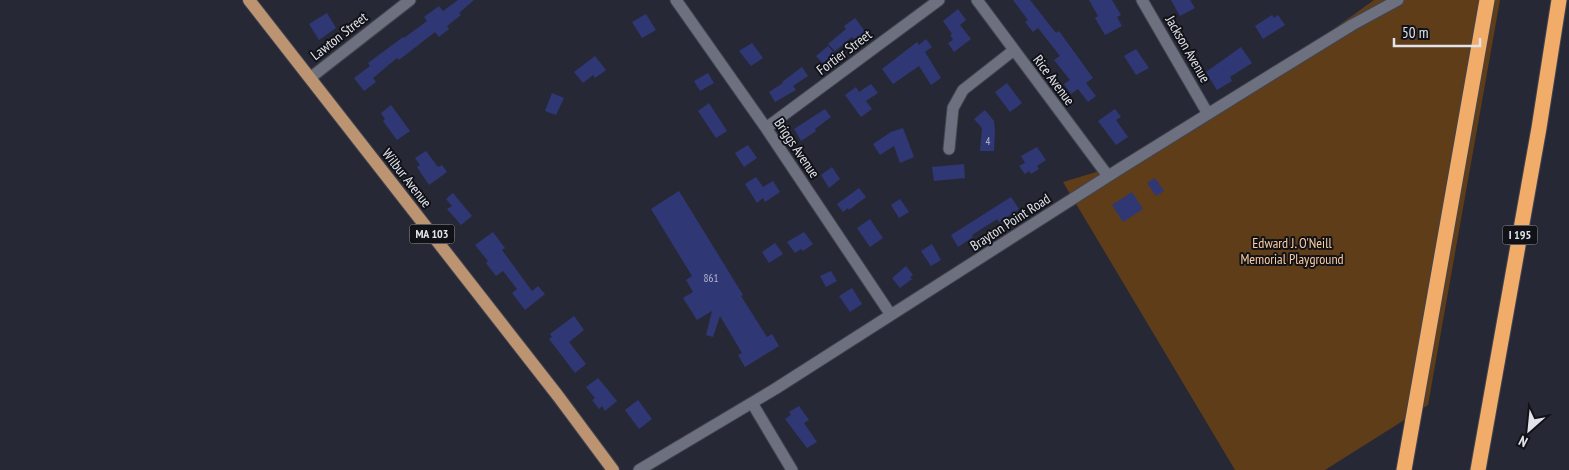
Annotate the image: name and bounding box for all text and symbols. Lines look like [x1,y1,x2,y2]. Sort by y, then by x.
street label: Lawton Street [307,8,371,64]
street label: Jackson Avenue [1161,11,1214,86]
scale bar [1394,15,1480,47]
text: 50 m [1402,23,1428,42]
street label: Fortier Street [813,25,875,79]
street label: Rice Avenue [1029,51,1079,109]
street label: Briggs Avenue [770,115,824,182]
house number: 4 [986,134,991,148]
street label: Wilbur Avenue [378,145,436,211]
street label: Brayton Point Road [966,189,1054,255]
road number: MA 103 [410,224,454,243]
road number: I 195 [1502,226,1538,244]
park label: Edward J. O'Neill Memorial Playground [1240,234,1344,268]
house number: 861 [704,271,718,285]
north arrow [1504,405,1554,455]
text: N [1516,432,1531,451]

